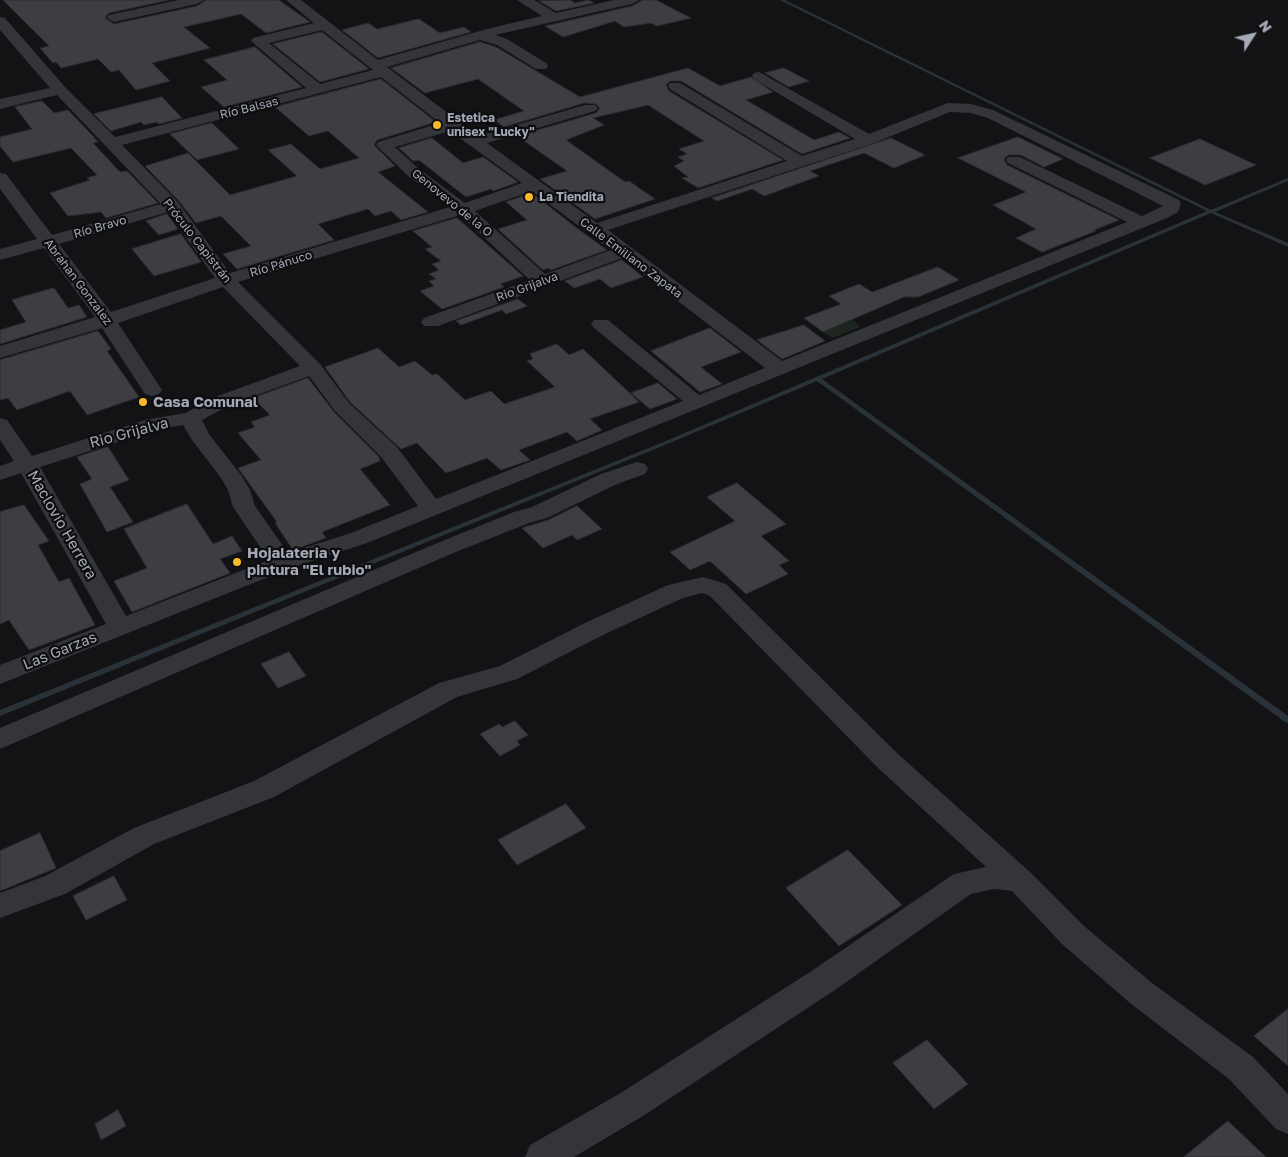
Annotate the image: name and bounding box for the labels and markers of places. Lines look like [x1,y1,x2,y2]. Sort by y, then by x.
place label: Estetica unisex "Lucky" [447,111,535,139]
marker: Estetica unisex "Lucky" [431,119,443,131]
place label: La Tiendita [539,190,604,204]
marker: La Tiendita [523,191,535,203]
place label: Casa Comunal [153,393,258,411]
marker: Casa Comunal [137,396,149,408]
place label: Hojalateria y pintura "El rubio" [247,544,371,579]
marker: Hojalateria y pintura "El rubio" [231,556,243,568]

